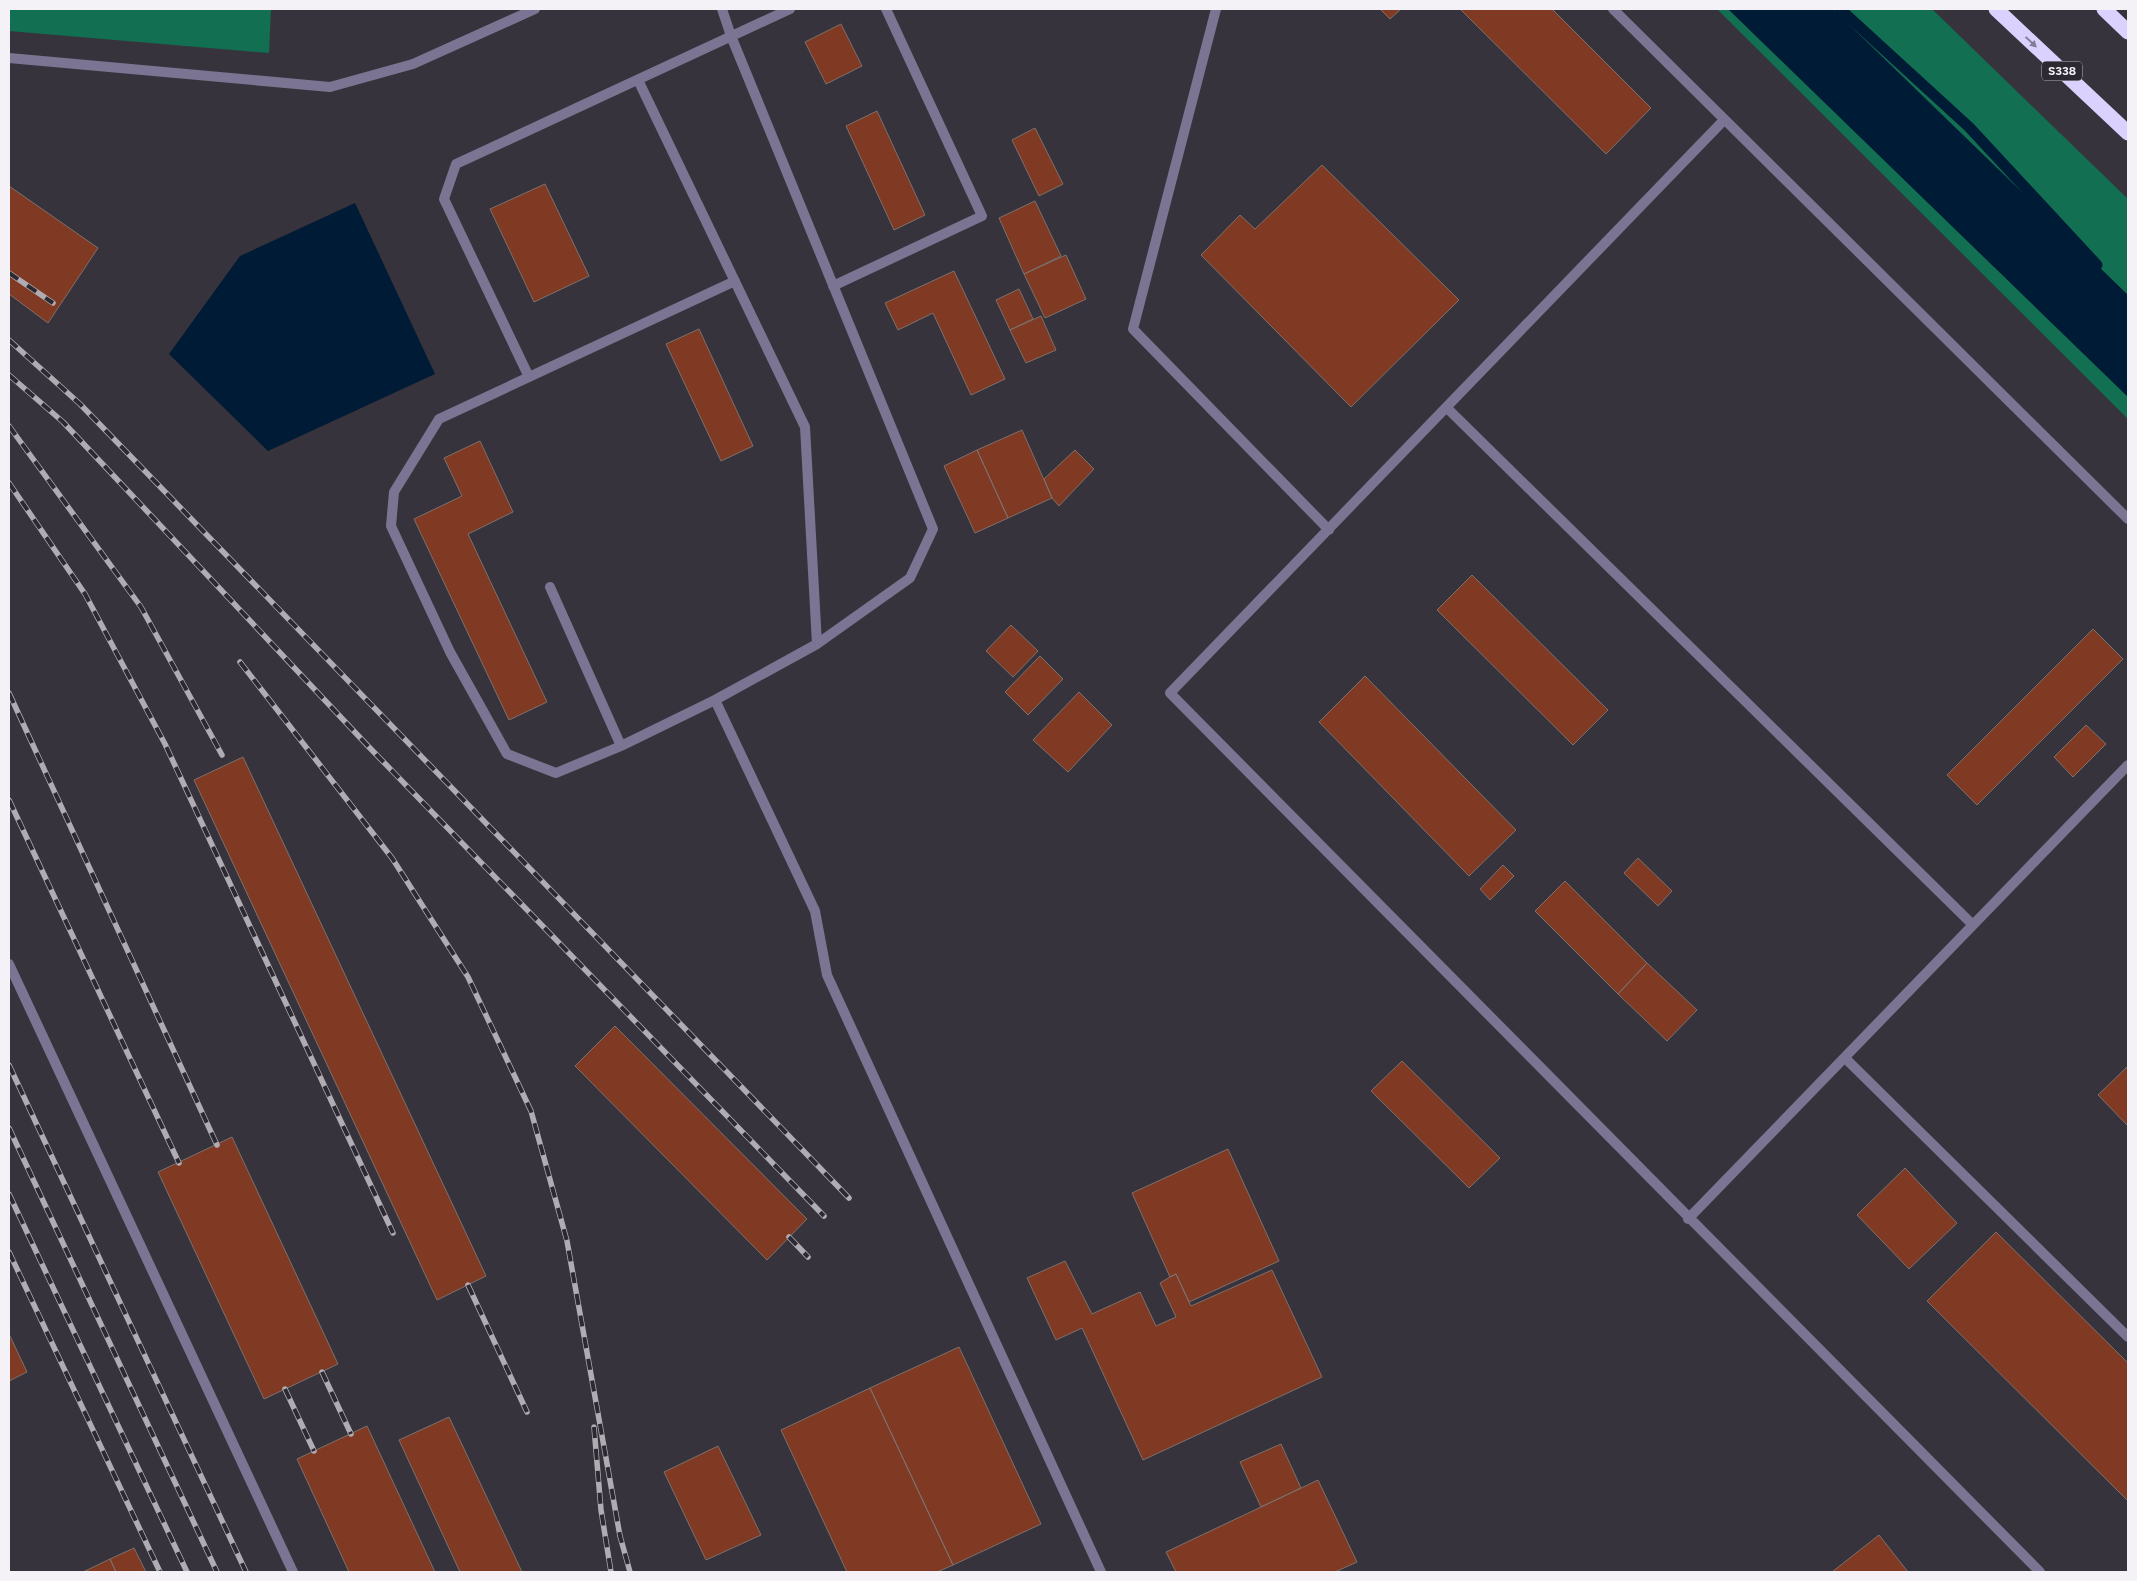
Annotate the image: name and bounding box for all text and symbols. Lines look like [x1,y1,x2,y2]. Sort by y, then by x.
one-way arrow [2025,36,2037,48]
road number: S338 [2042,61,2082,80]

